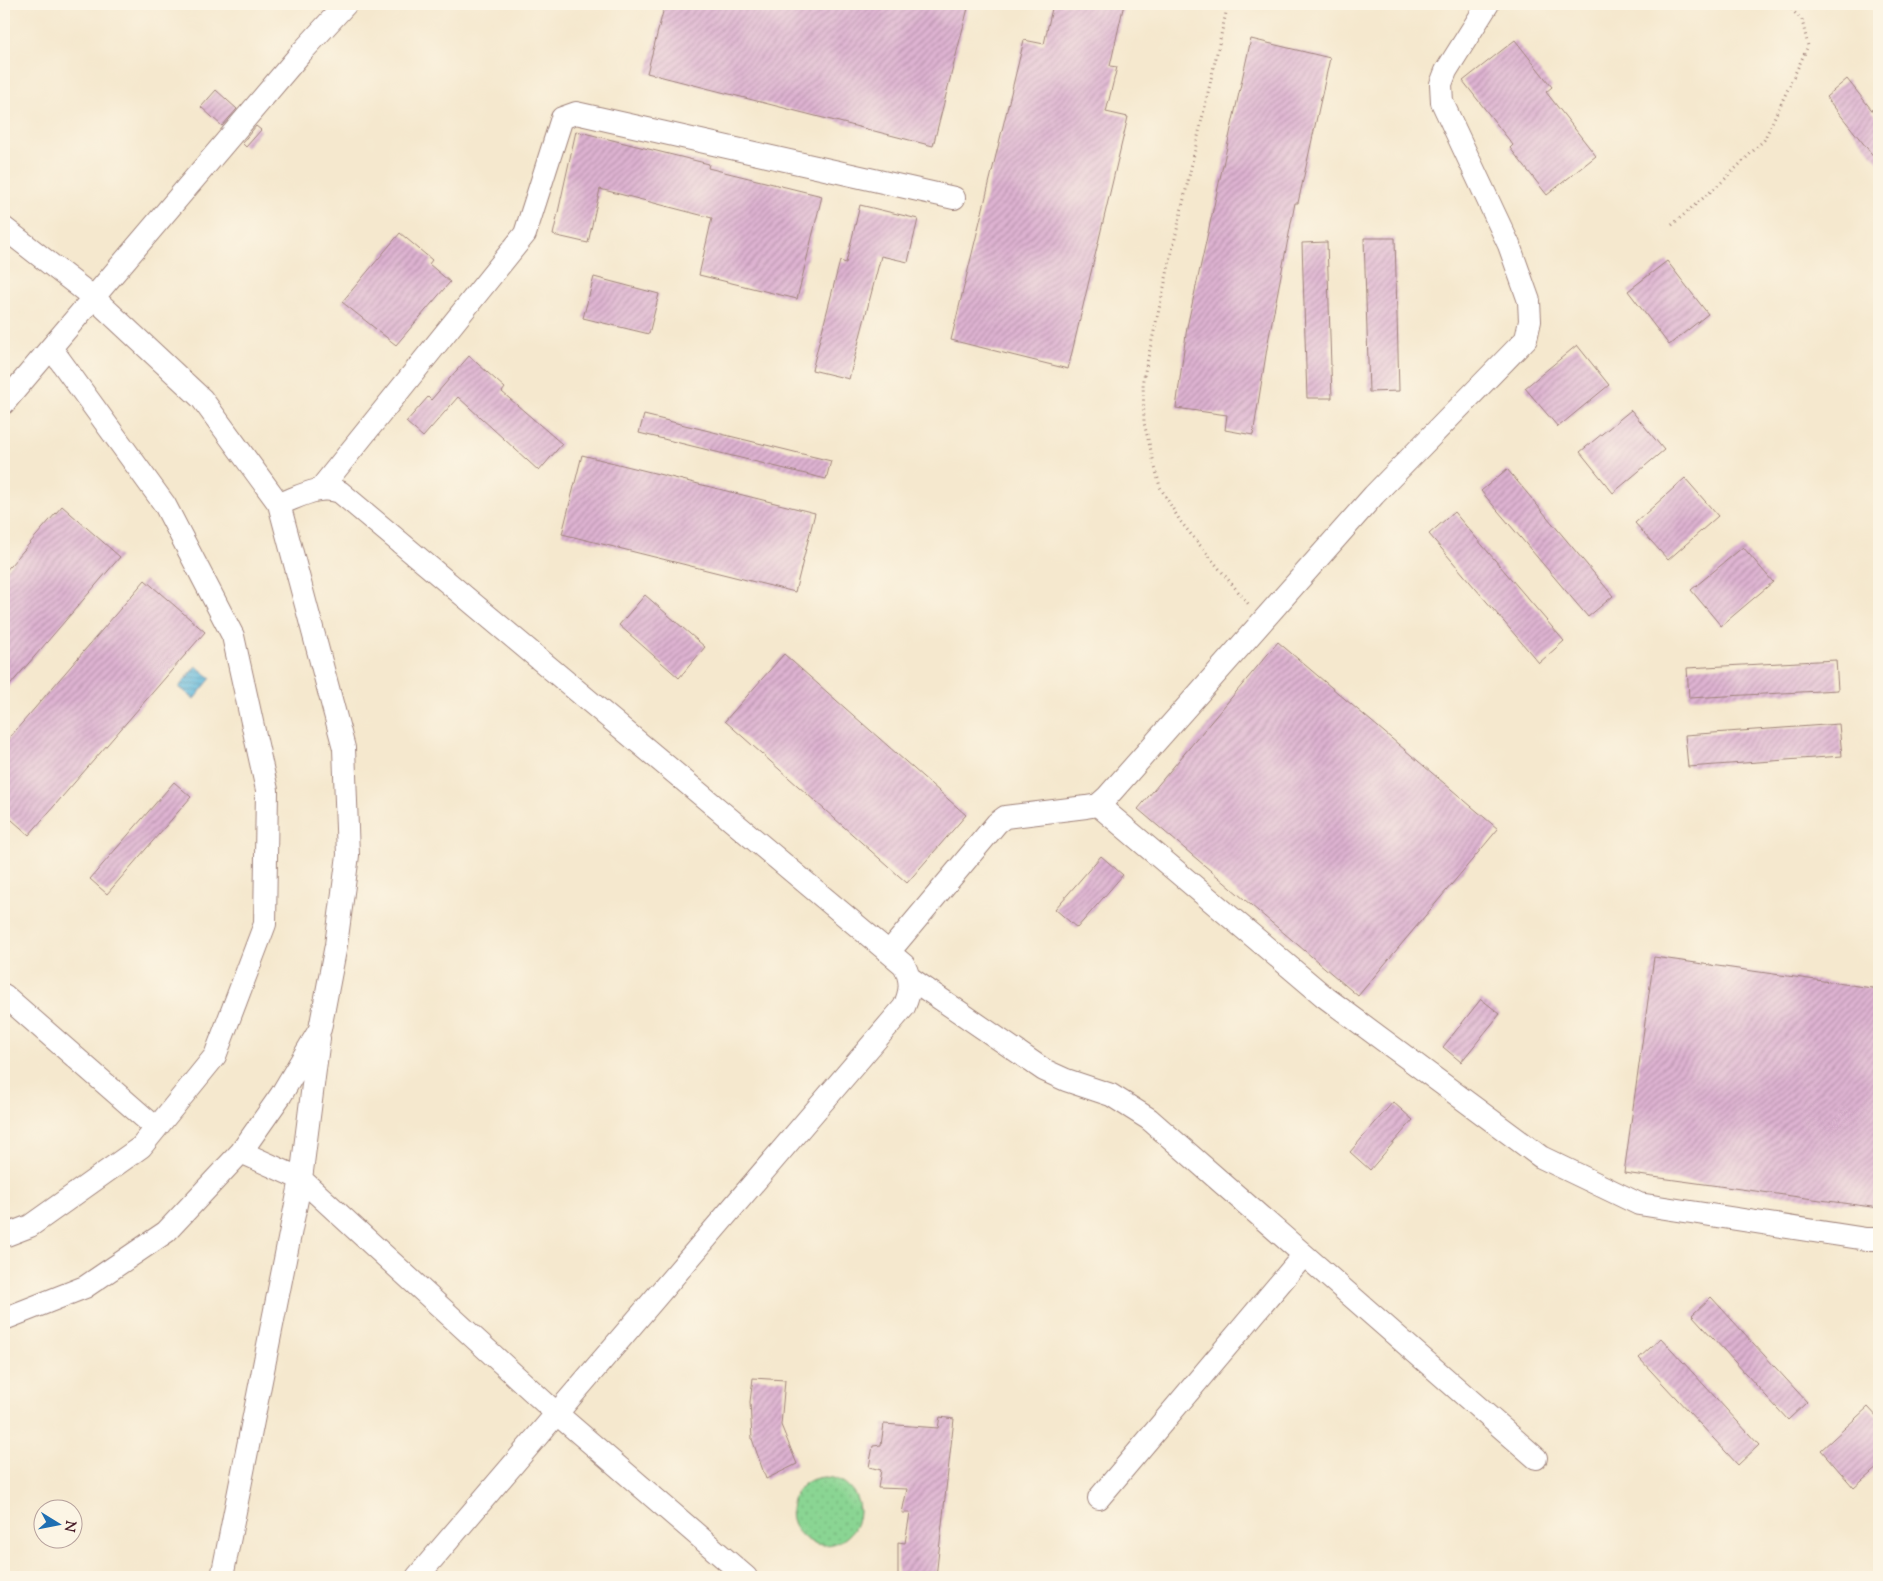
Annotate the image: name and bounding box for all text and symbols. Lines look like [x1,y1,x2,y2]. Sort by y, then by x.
north arrow [32,1498,82,1548]
text: N [58,1519,80,1533]

